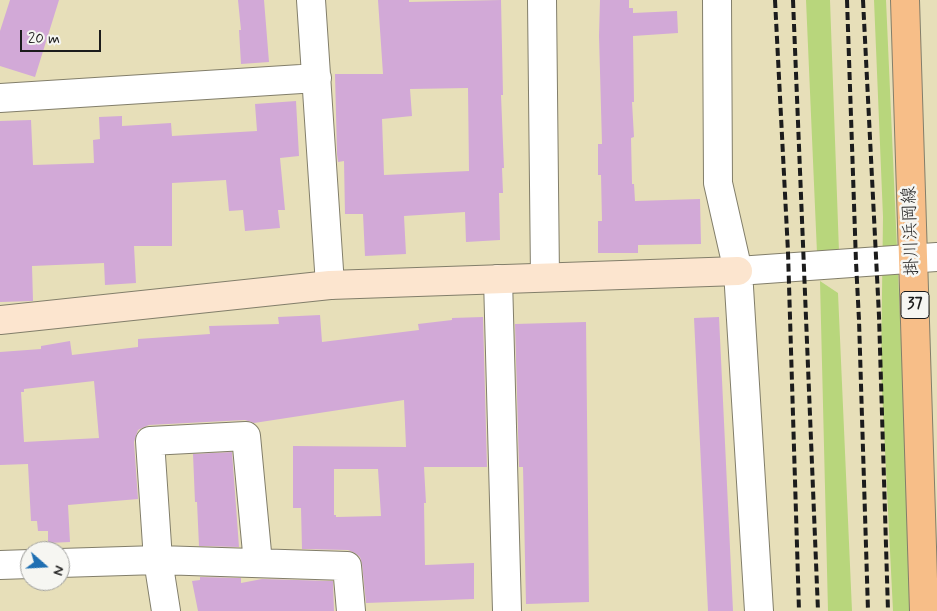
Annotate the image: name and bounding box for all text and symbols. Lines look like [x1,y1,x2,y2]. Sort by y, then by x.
scale bar [22,20,104,52]
text: 20 m [28,29,60,49]
street label: 掛川浜岡線 [900,186,924,276]
road number: 37 [901,292,929,318]
north arrow [20,541,70,591]
text: N [48,563,68,578]

